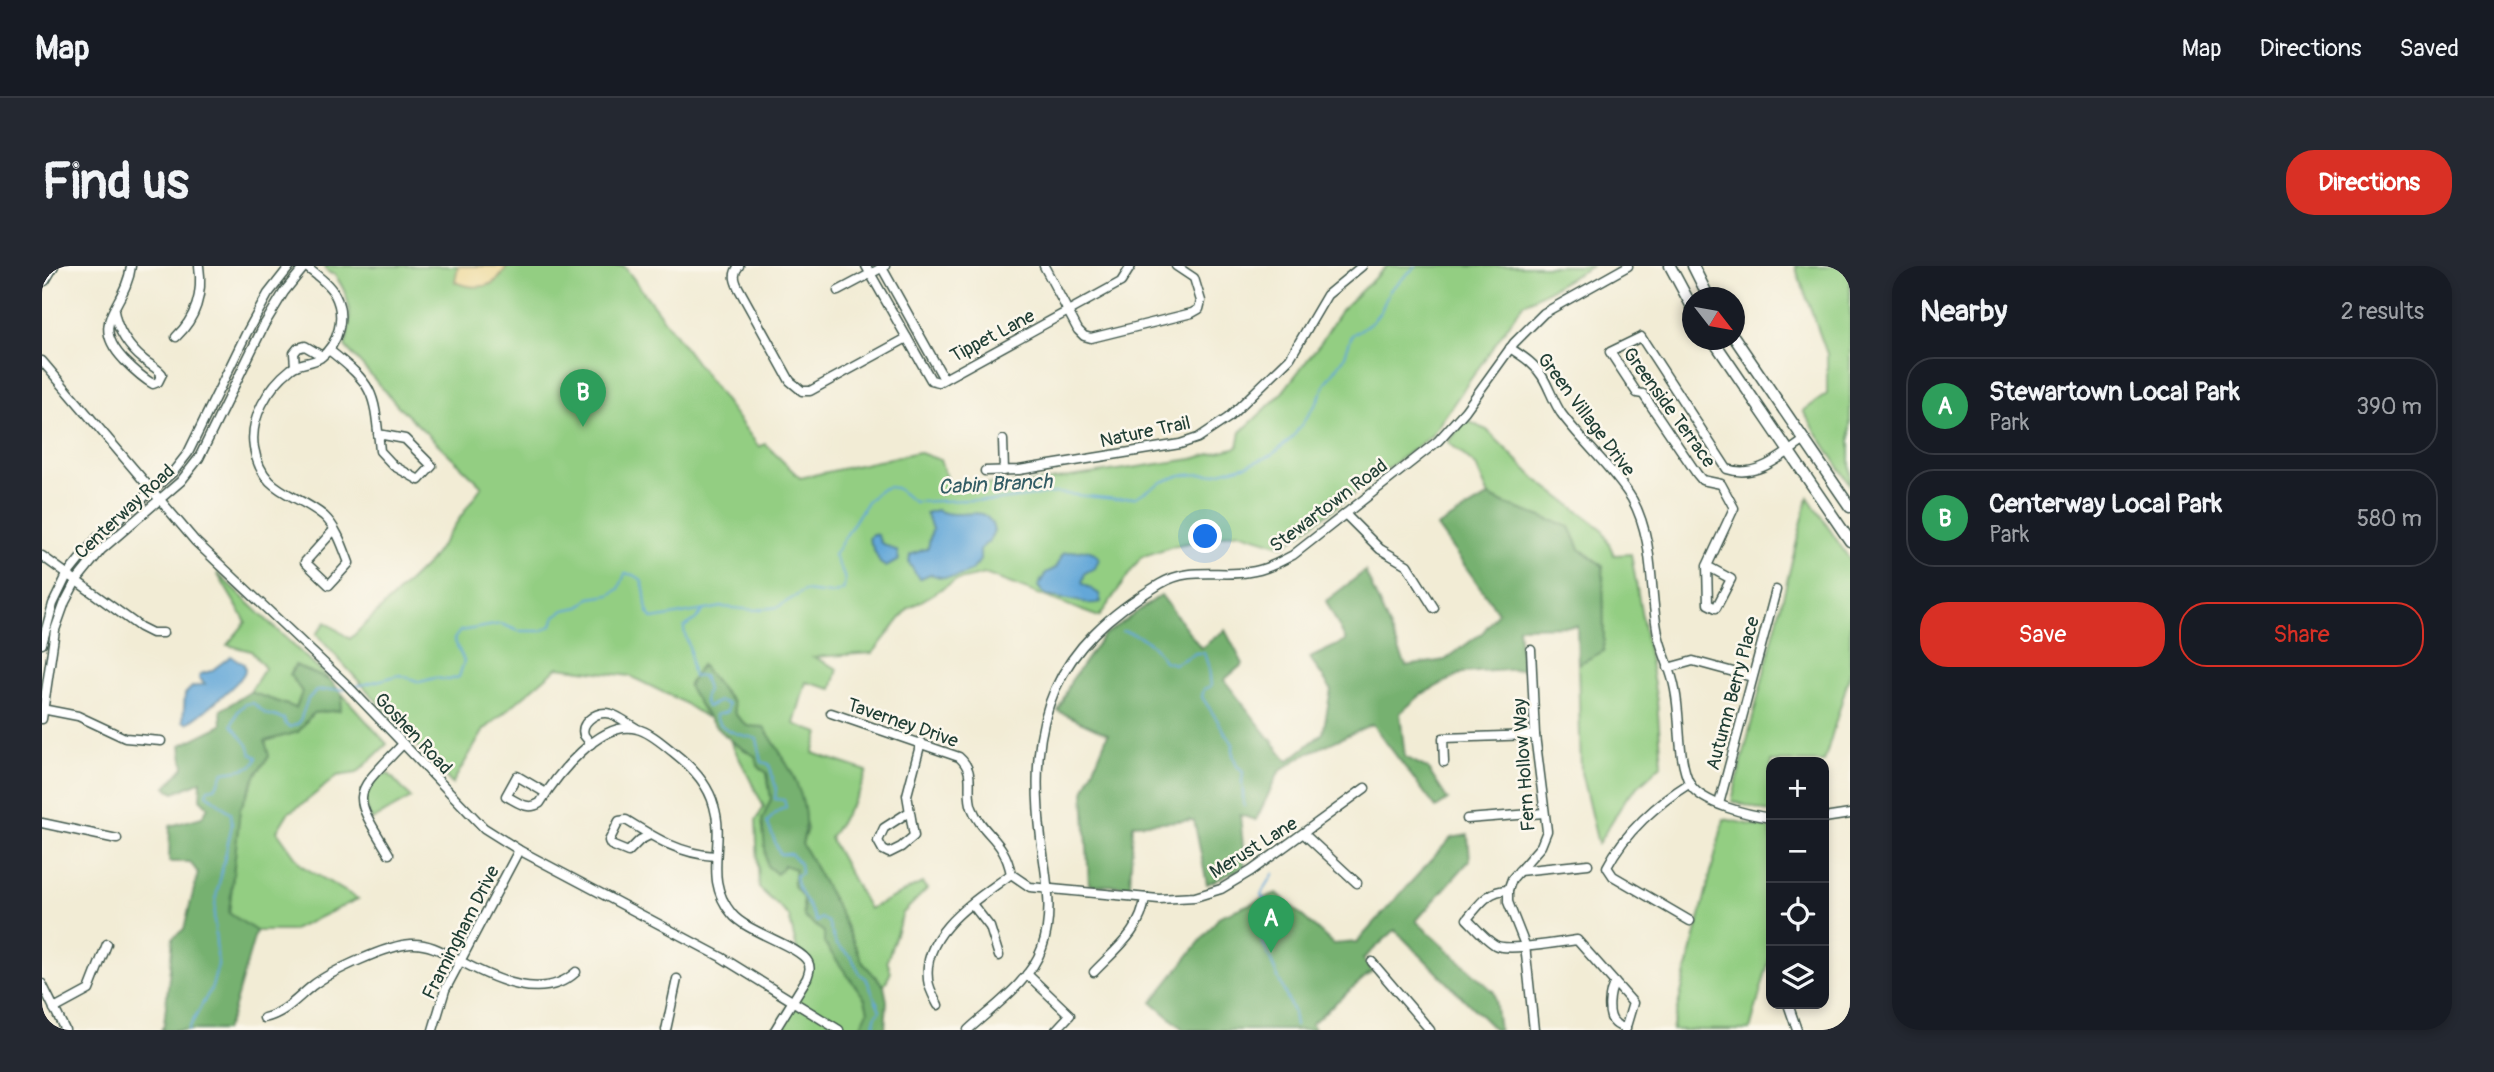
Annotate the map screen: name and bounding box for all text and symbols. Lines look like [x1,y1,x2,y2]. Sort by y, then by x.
text: Map [35,28,90,69]
text: Map [2182,34,2222,63]
text: Directions [2260,34,2361,63]
text: Saved [2399,34,2459,63]
button: Directions [2286,150,2452,215]
text: Find us [42,152,189,213]
north arrow [1682,287,1745,350]
text: Nearby [1920,293,2007,330]
text: 2 results [2341,297,2424,326]
street label: Tippet Lane [946,303,1039,368]
street label: Greenside Terrace [1618,343,1721,473]
street label: Green Village Drive [1532,348,1641,482]
pin: B [560,369,606,427]
text: Stewartown Local Park [1989,376,2240,408]
text: A [1938,392,1952,421]
text: 390 m [2356,392,2422,421]
text: Park [1989,408,2029,437]
street label: Nature Trail [1098,411,1193,453]
street label: Stewartown Road [1265,454,1392,558]
street label: Centerway Road [70,459,180,564]
water label: Cabin Branch [937,468,1054,501]
text: Centerway Local Park [1989,488,2222,520]
text: B [1938,504,1952,533]
text: 580 m [2357,504,2422,533]
your location [1188,519,1222,553]
text: Park [1989,520,2029,549]
button: Save [1920,602,2165,667]
button: Share [2179,602,2424,667]
street label: Autumn Berry Place [1701,613,1765,773]
street label: Goshen Road [369,688,457,780]
street label: Taverney Drive [844,693,962,753]
street label: Fern Hollow Way [1507,698,1541,832]
map controls [1766,757,1829,1009]
button: + [1766,757,1829,820]
street label: Merust Lane [1205,811,1302,884]
button: − [1766,820,1829,883]
street label: Framingham Drive [417,861,505,1003]
button: locate [1766,883,1829,946]
pin: A [1248,895,1294,953]
button: layers [1766,946,1829,1009]

